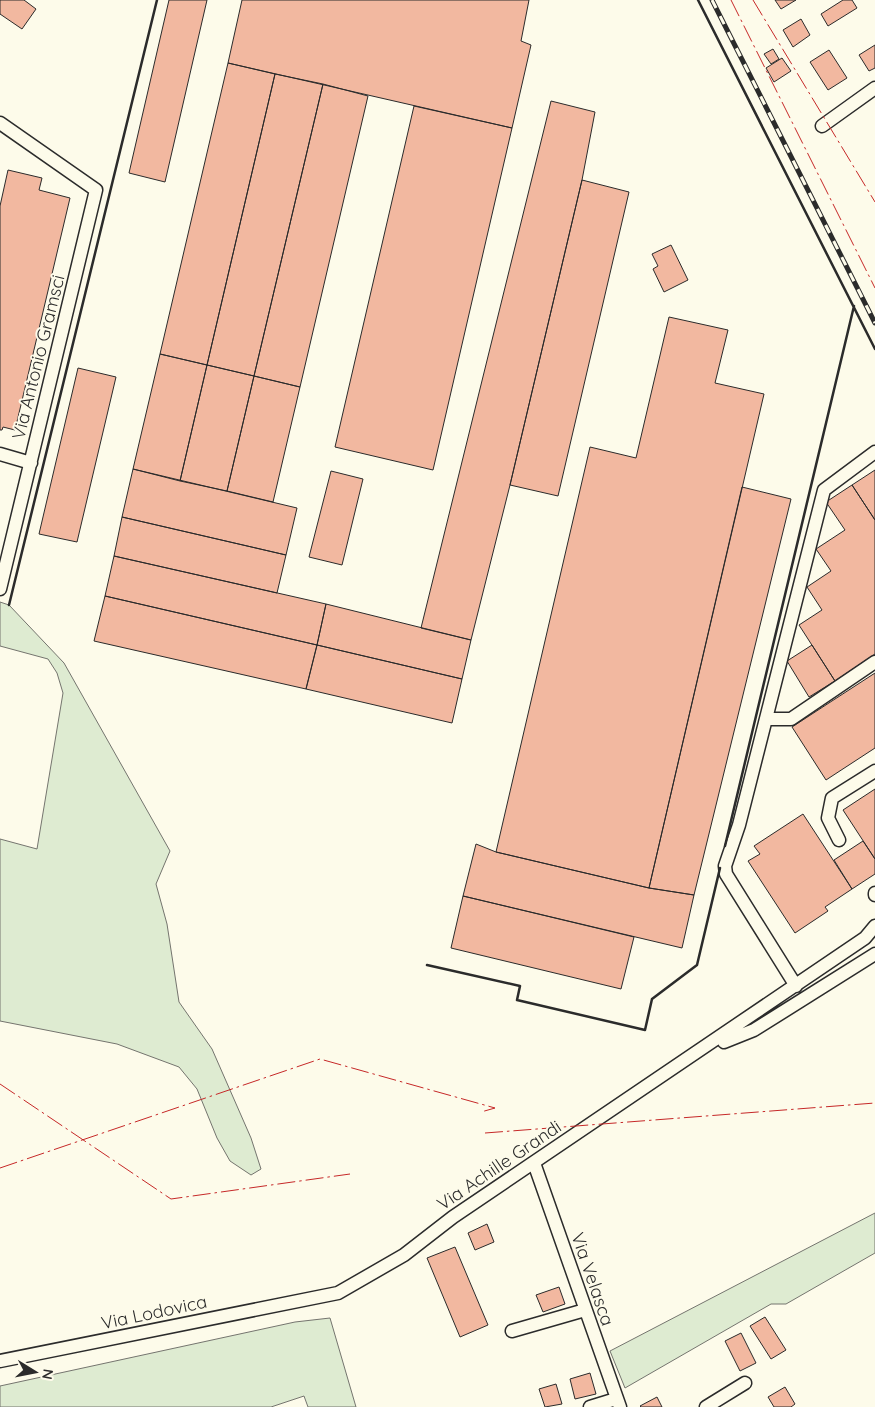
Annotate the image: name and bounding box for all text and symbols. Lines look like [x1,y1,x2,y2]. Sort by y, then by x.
street label: Via Antonio Gramsci [6,272,70,442]
street label: Via Achille Grandi [432,1115,566,1215]
street label: Via Velasca [566,1229,620,1329]
street label: Via Lodovica [99,1290,209,1334]
north arrow [10,1347,60,1397]
text: N [38,1368,58,1381]

